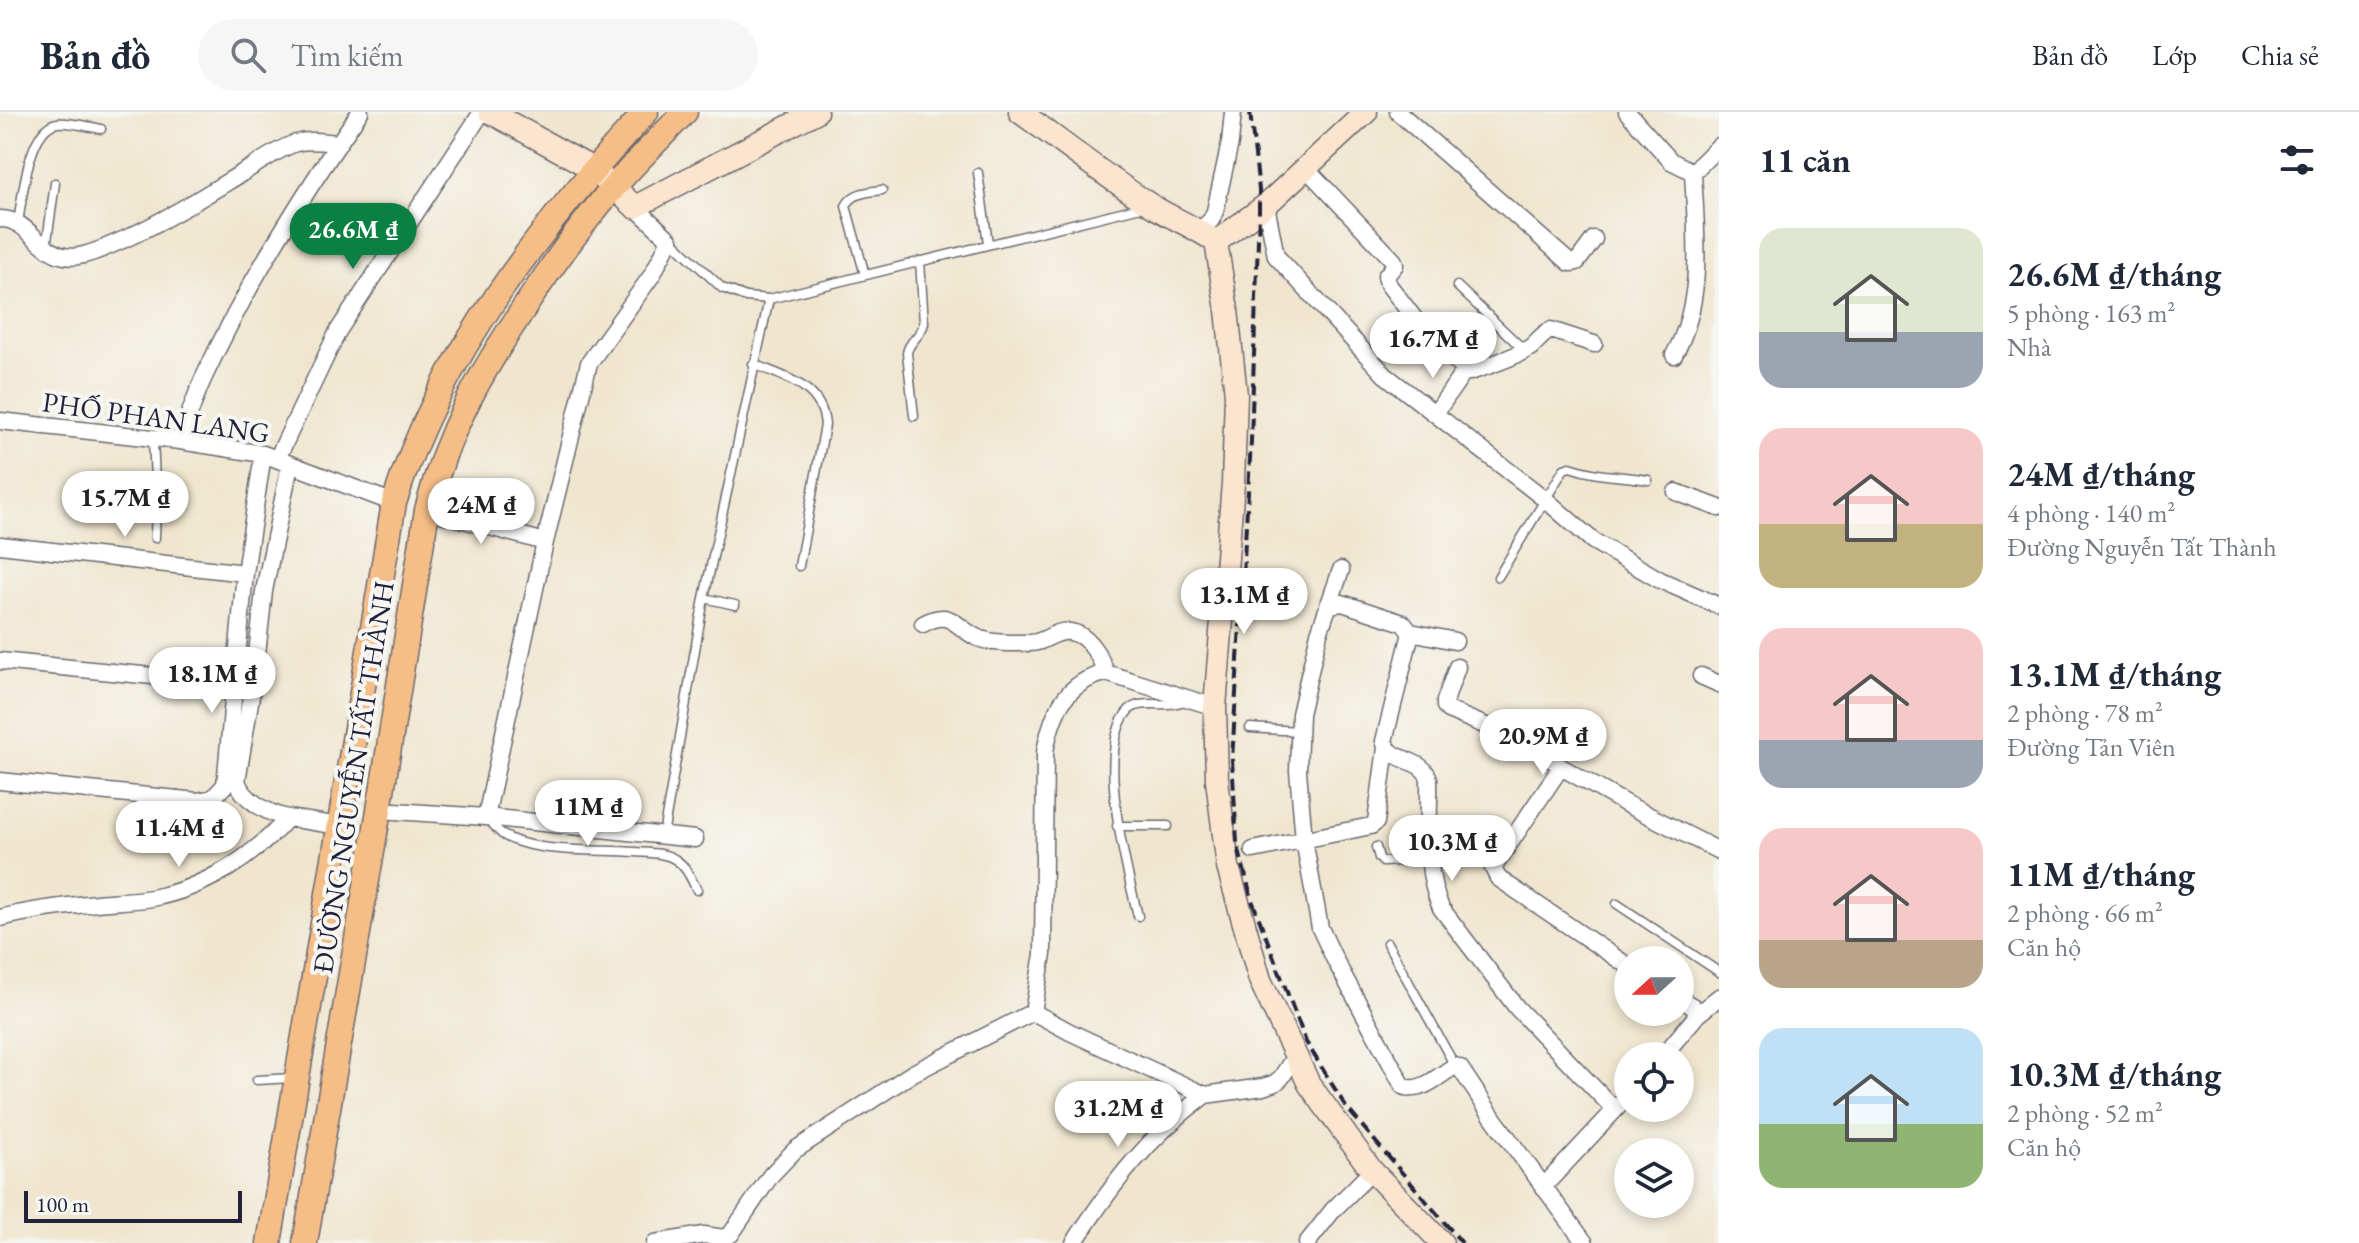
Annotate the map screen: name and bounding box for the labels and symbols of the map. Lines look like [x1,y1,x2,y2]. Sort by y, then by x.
pin: 26.6M ₫ [279,203,427,271]
pin: 16.7M ₫ [1359,312,1507,380]
street label: PHỐ PHAN LANG [40,383,272,451]
pin: 15.7M ₫ [51,471,199,539]
pin: 24M ₫ [425,478,537,546]
pin: 13.1M ₫ [1170,568,1318,636]
street label: ĐƯỜNG NGUYỄN TẤT THÀNH [304,578,402,976]
pin: 18.1M ₫ [138,647,286,715]
pin: 20.9M ₫ [1469,709,1617,777]
pin: 11M ₫ [532,780,644,848]
pin: 11.4M ₫ [105,801,253,869]
pin: 10.3M ₫ [1378,815,1526,883]
north arrow [1614,946,1694,1026]
pin: 31.2M ₫ [1044,1081,1192,1149]
scale bar [24,1187,242,1223]

